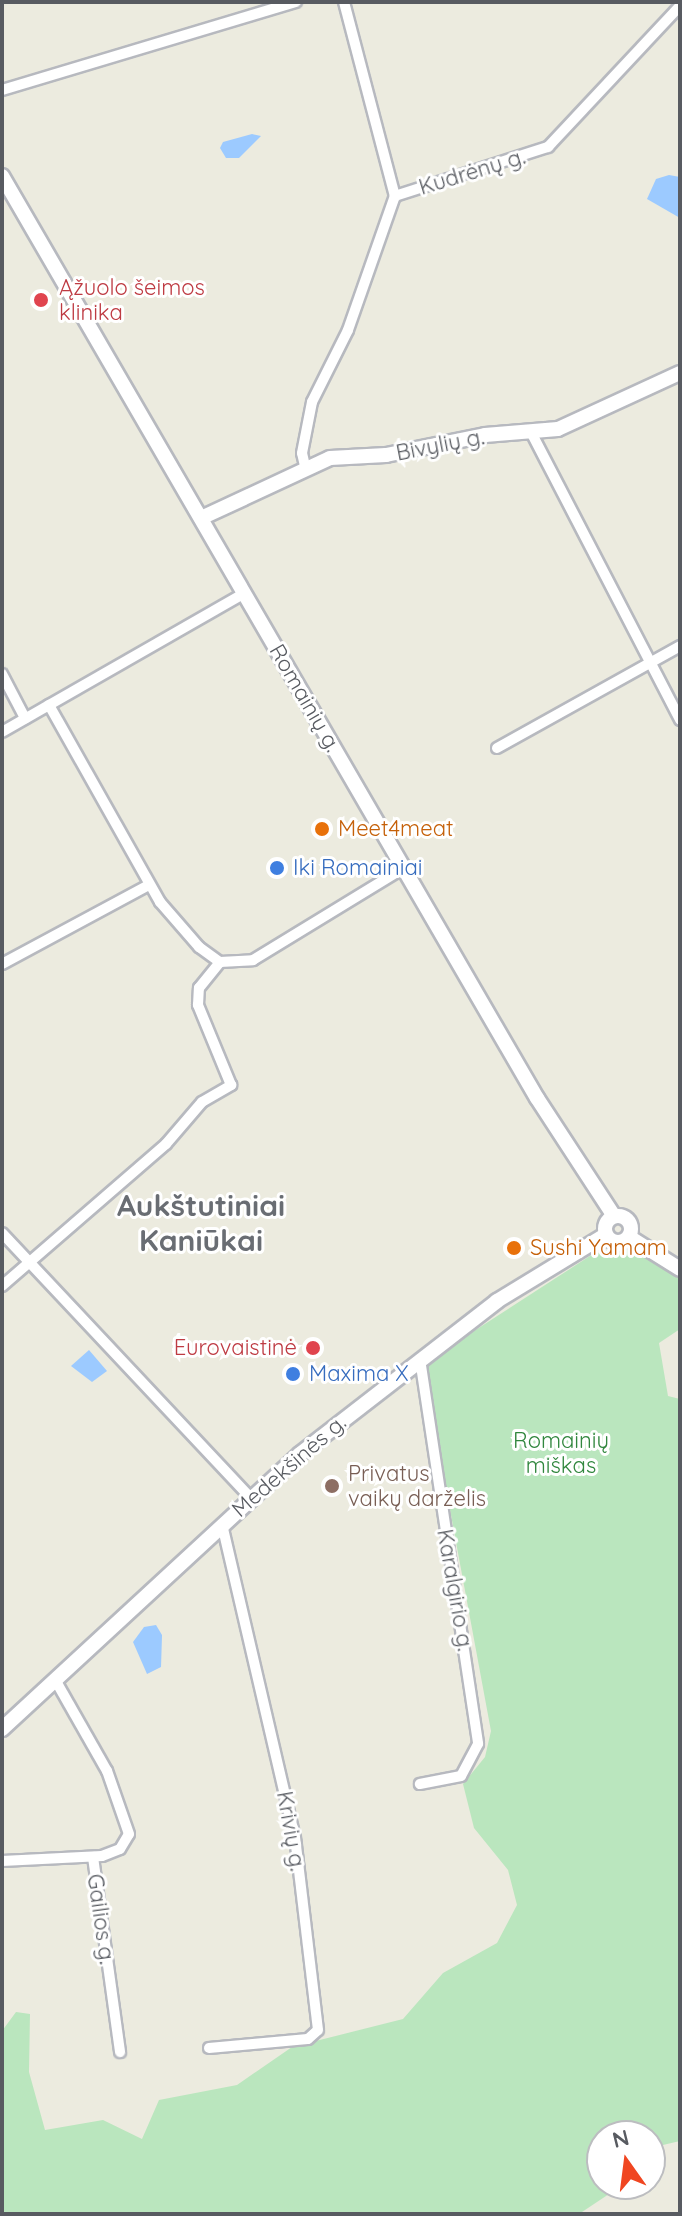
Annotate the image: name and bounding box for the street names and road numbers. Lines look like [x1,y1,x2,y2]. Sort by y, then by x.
street label: Kudrėnų g. [416,143,528,201]
street label: Bivylių g. [394,424,486,466]
street label: Romainių g. [264,640,346,756]
street label: Medekšinės g. [227,1409,351,1523]
street label: Karalgirio g. [431,1527,479,1653]
street label: Krivių g. [271,1789,311,1873]
street label: Gailios g. [82,1872,120,1966]

